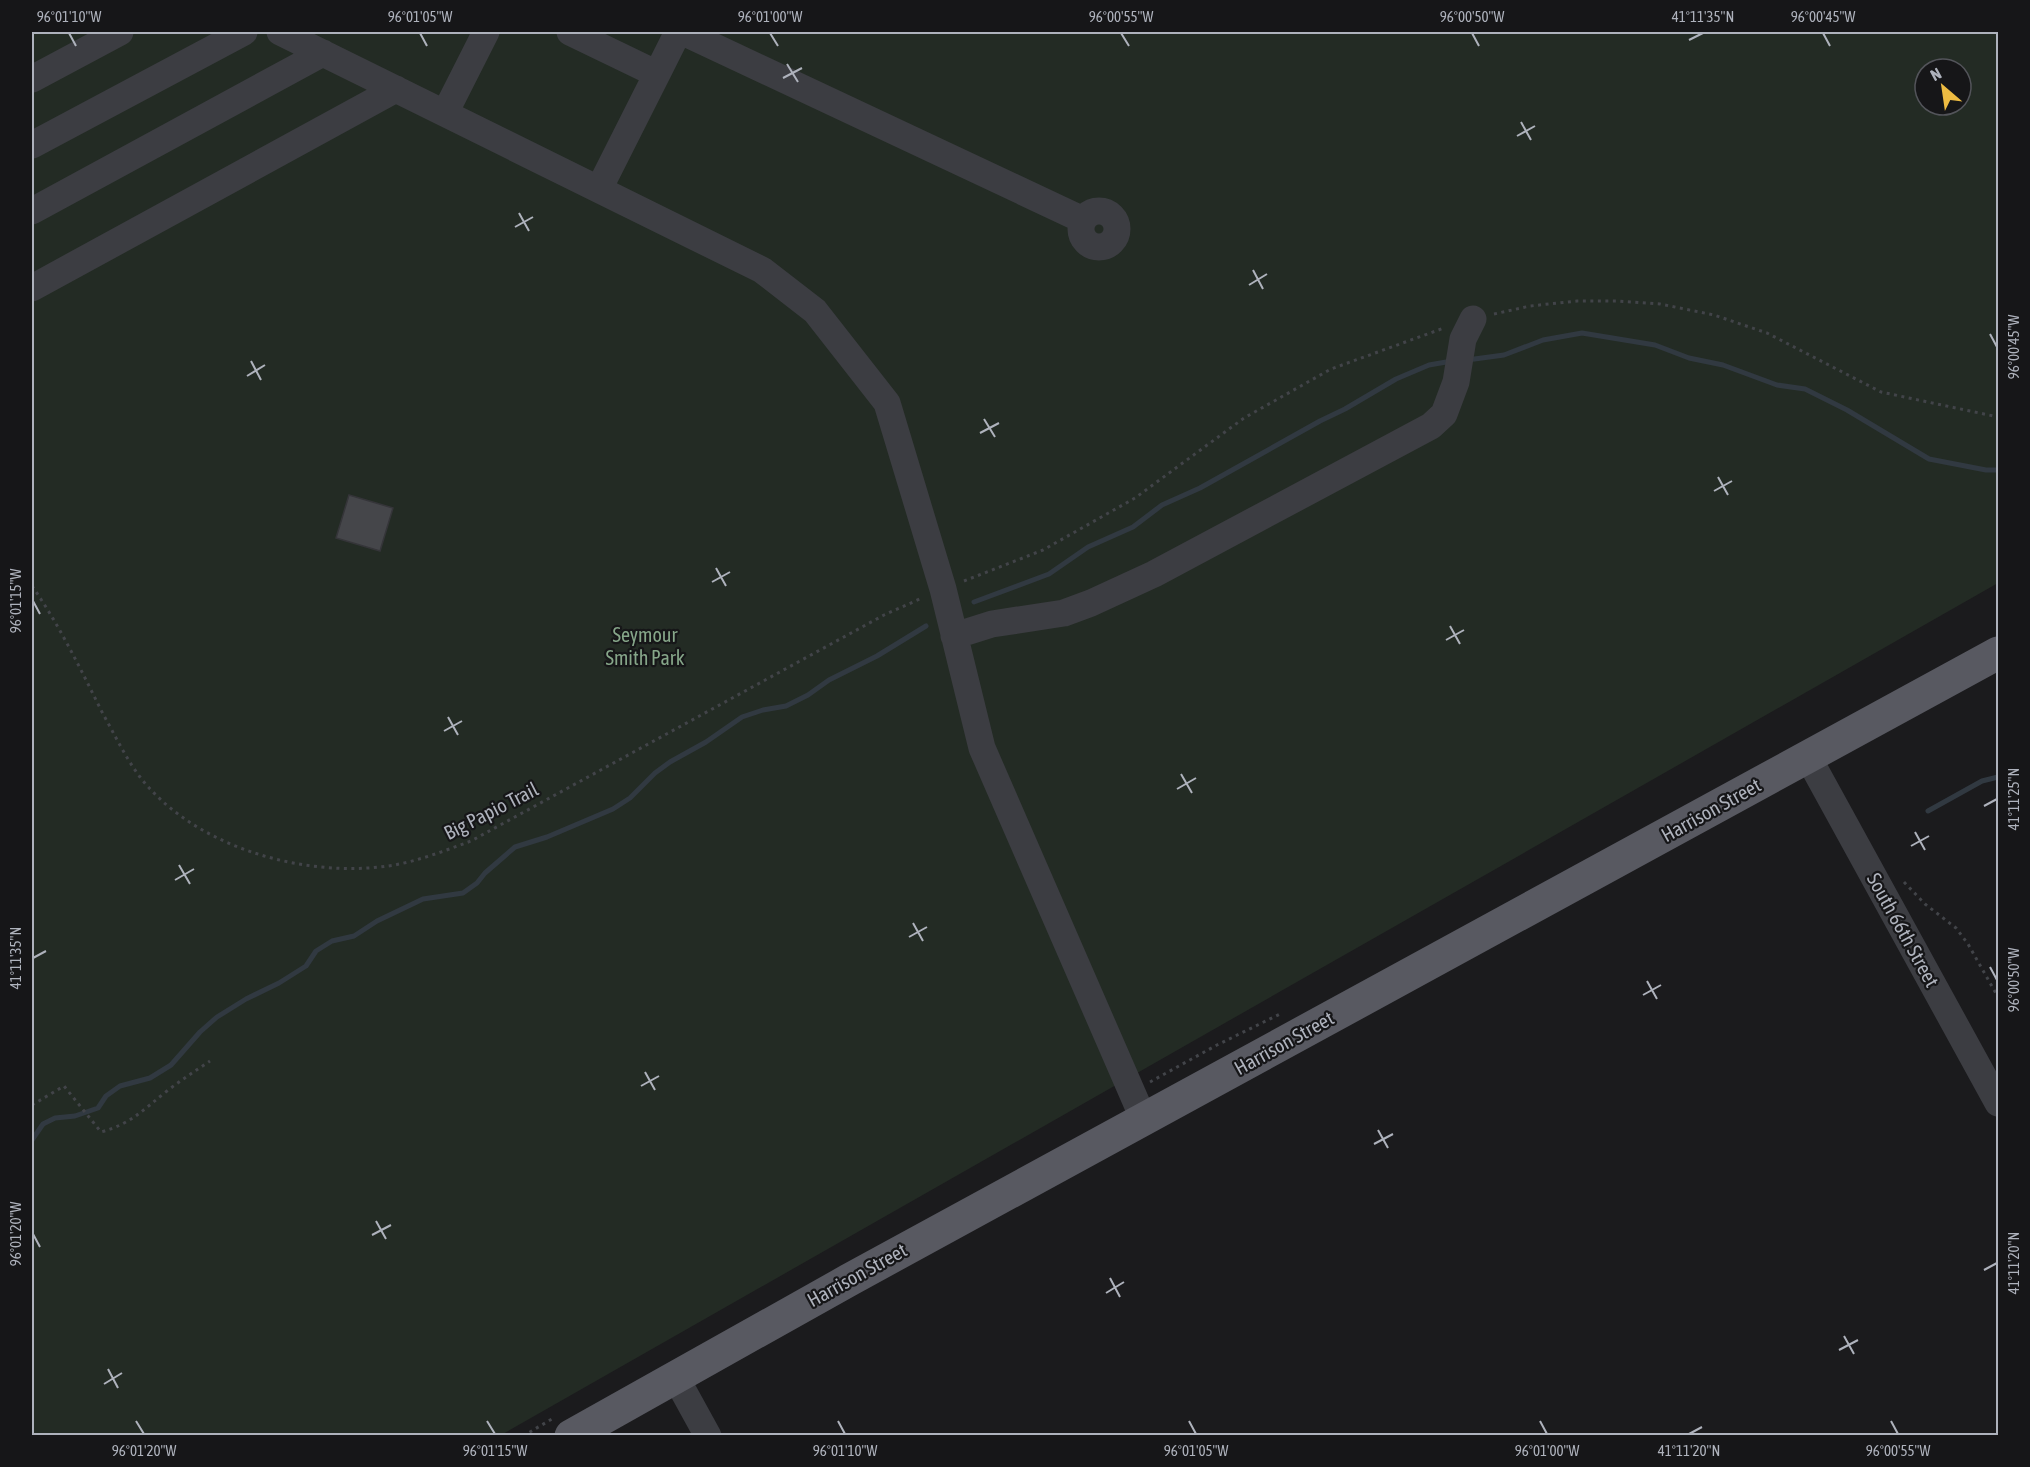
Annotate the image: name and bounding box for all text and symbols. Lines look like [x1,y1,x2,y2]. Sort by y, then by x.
text: 96°01'10"W [37,8,101,25]
text: 96°01'05"W [388,8,452,25]
text: 96°01'00"W [738,8,802,25]
text: 96°00'55"W [1089,8,1153,25]
text: 96°00'50"W [1440,8,1504,25]
text: 41°11'35"N [1672,8,1734,25]
text: 96°00'45"W [1791,8,1855,25]
north arrow [1913,57,1973,117]
text: N [1927,64,1944,84]
text: 96°00'45"W [2005,315,2022,379]
text: 96°01'15"W [7,569,24,633]
park label: Seymour Smith Park [606,623,685,669]
text: 41°11'25"N [2005,768,2022,830]
street label: Harrison Street [1657,773,1765,846]
street label: Big Papio Trail [440,777,542,844]
street label: South 66th Street [1863,869,1944,991]
text: 41°11'35"N [7,927,24,989]
text: 96°00'50"W [2005,948,2022,1012]
street label: Harrison Street [1230,1006,1338,1079]
text: 96°01'20"W [7,1202,24,1266]
text: 41°11'20"N [2005,1232,2022,1294]
street label: Harrison Street [803,1238,911,1311]
text: 96°01'20"W [112,1442,176,1459]
text: 96°01'15"W [463,1442,527,1459]
text: 96°01'10"W [813,1442,877,1459]
text: 96°01'05"W [1164,1442,1228,1459]
text: 96°01'00"W [1515,1442,1579,1459]
text: 41°11'20"N [1658,1442,1720,1459]
text: 96°00'55"W [1866,1442,1930,1459]

